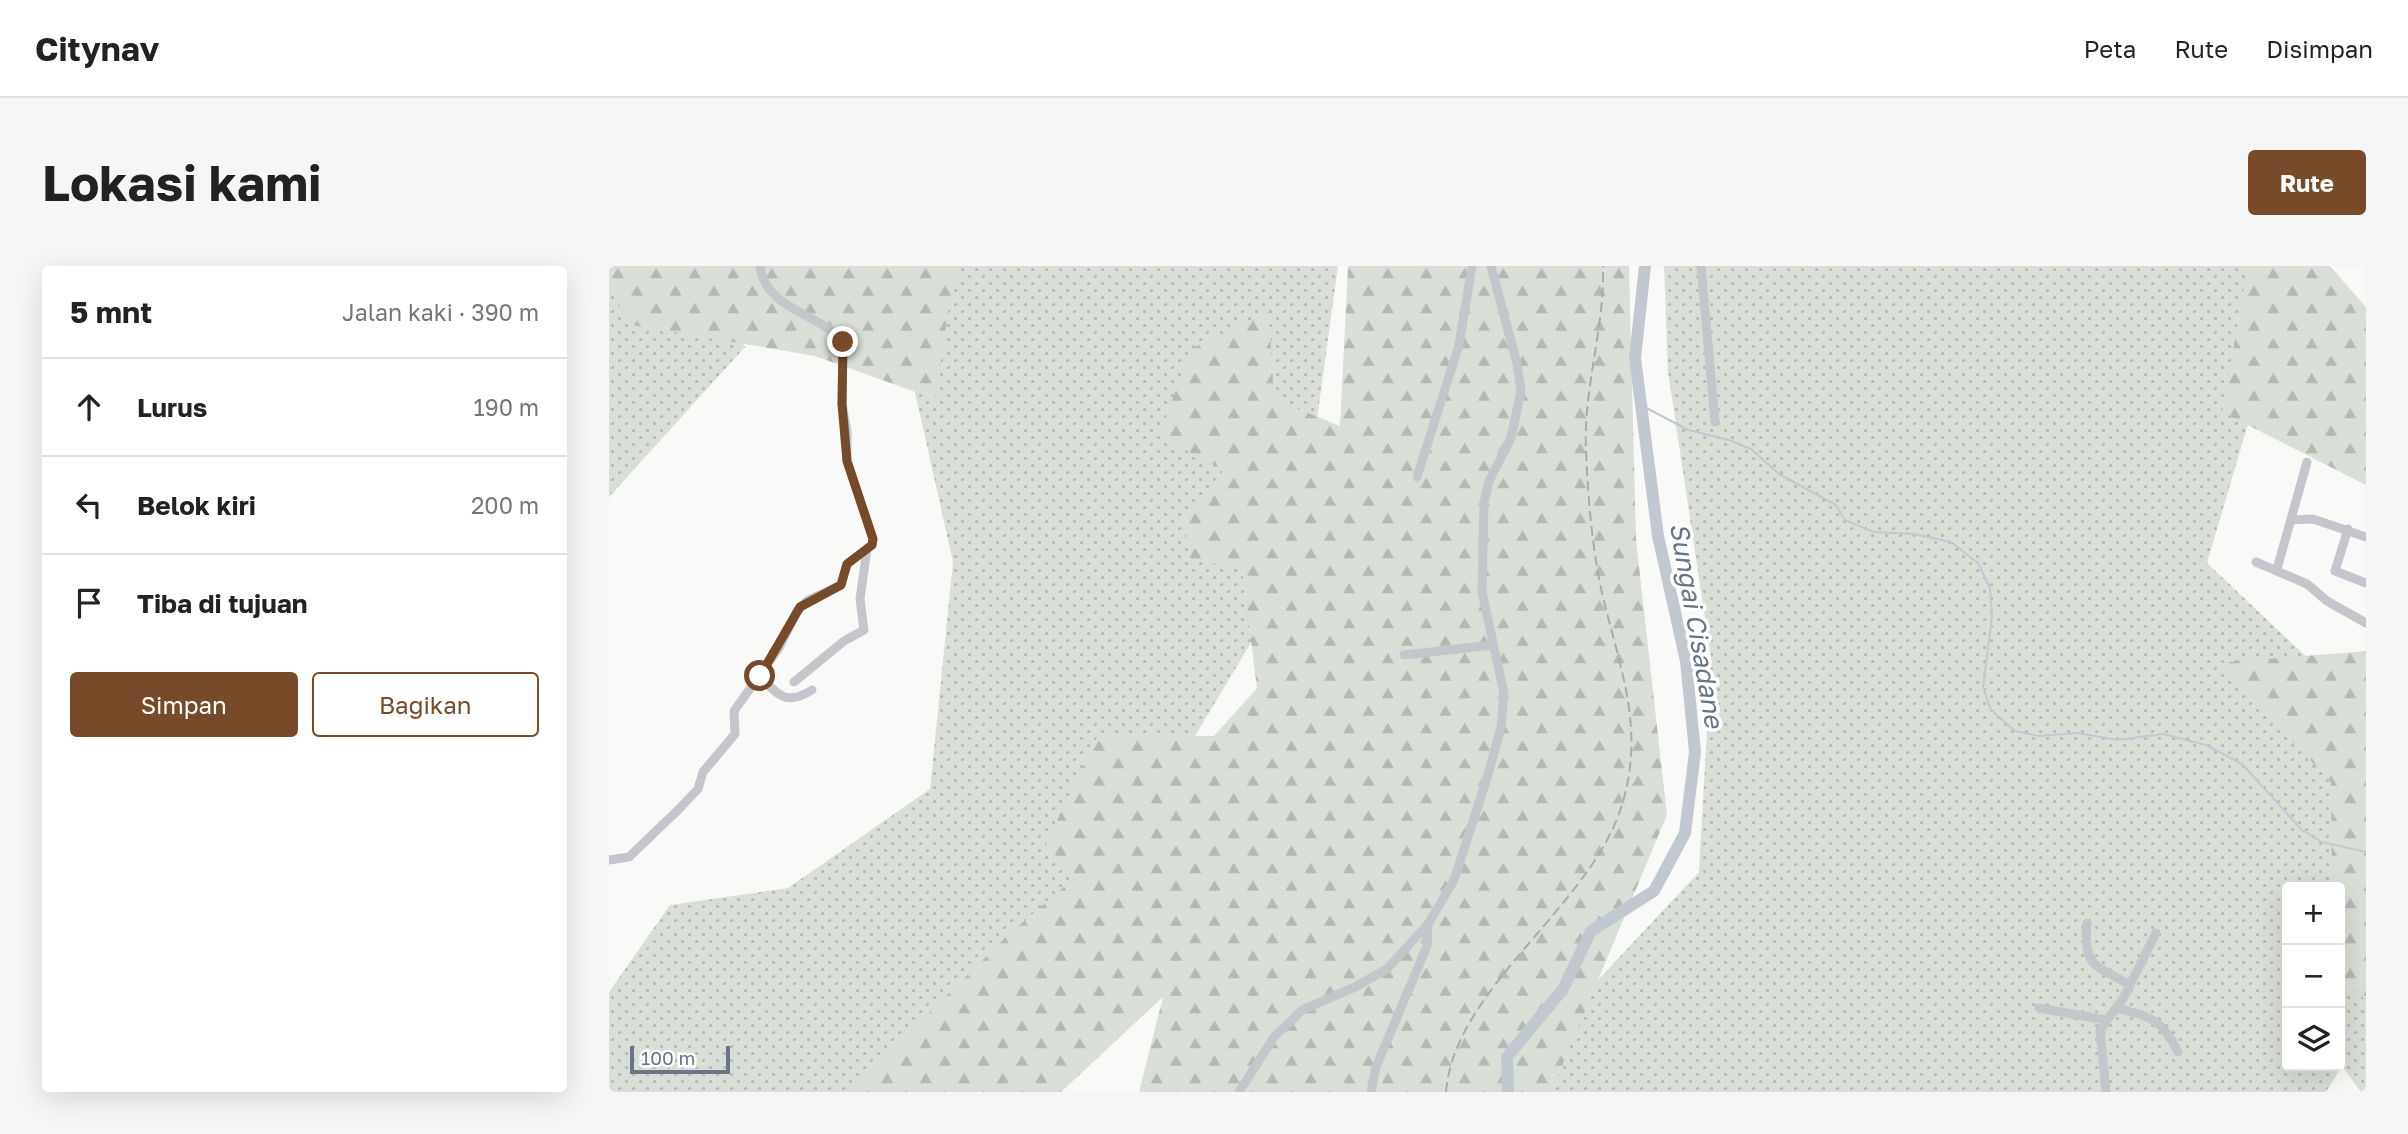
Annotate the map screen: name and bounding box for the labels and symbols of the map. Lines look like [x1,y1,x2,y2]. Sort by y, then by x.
route end [827,326,858,357]
water label: Sungai Cisadane [1664,520,1731,732]
route start [744,660,775,691]
scale bar [630,1043,730,1075]

